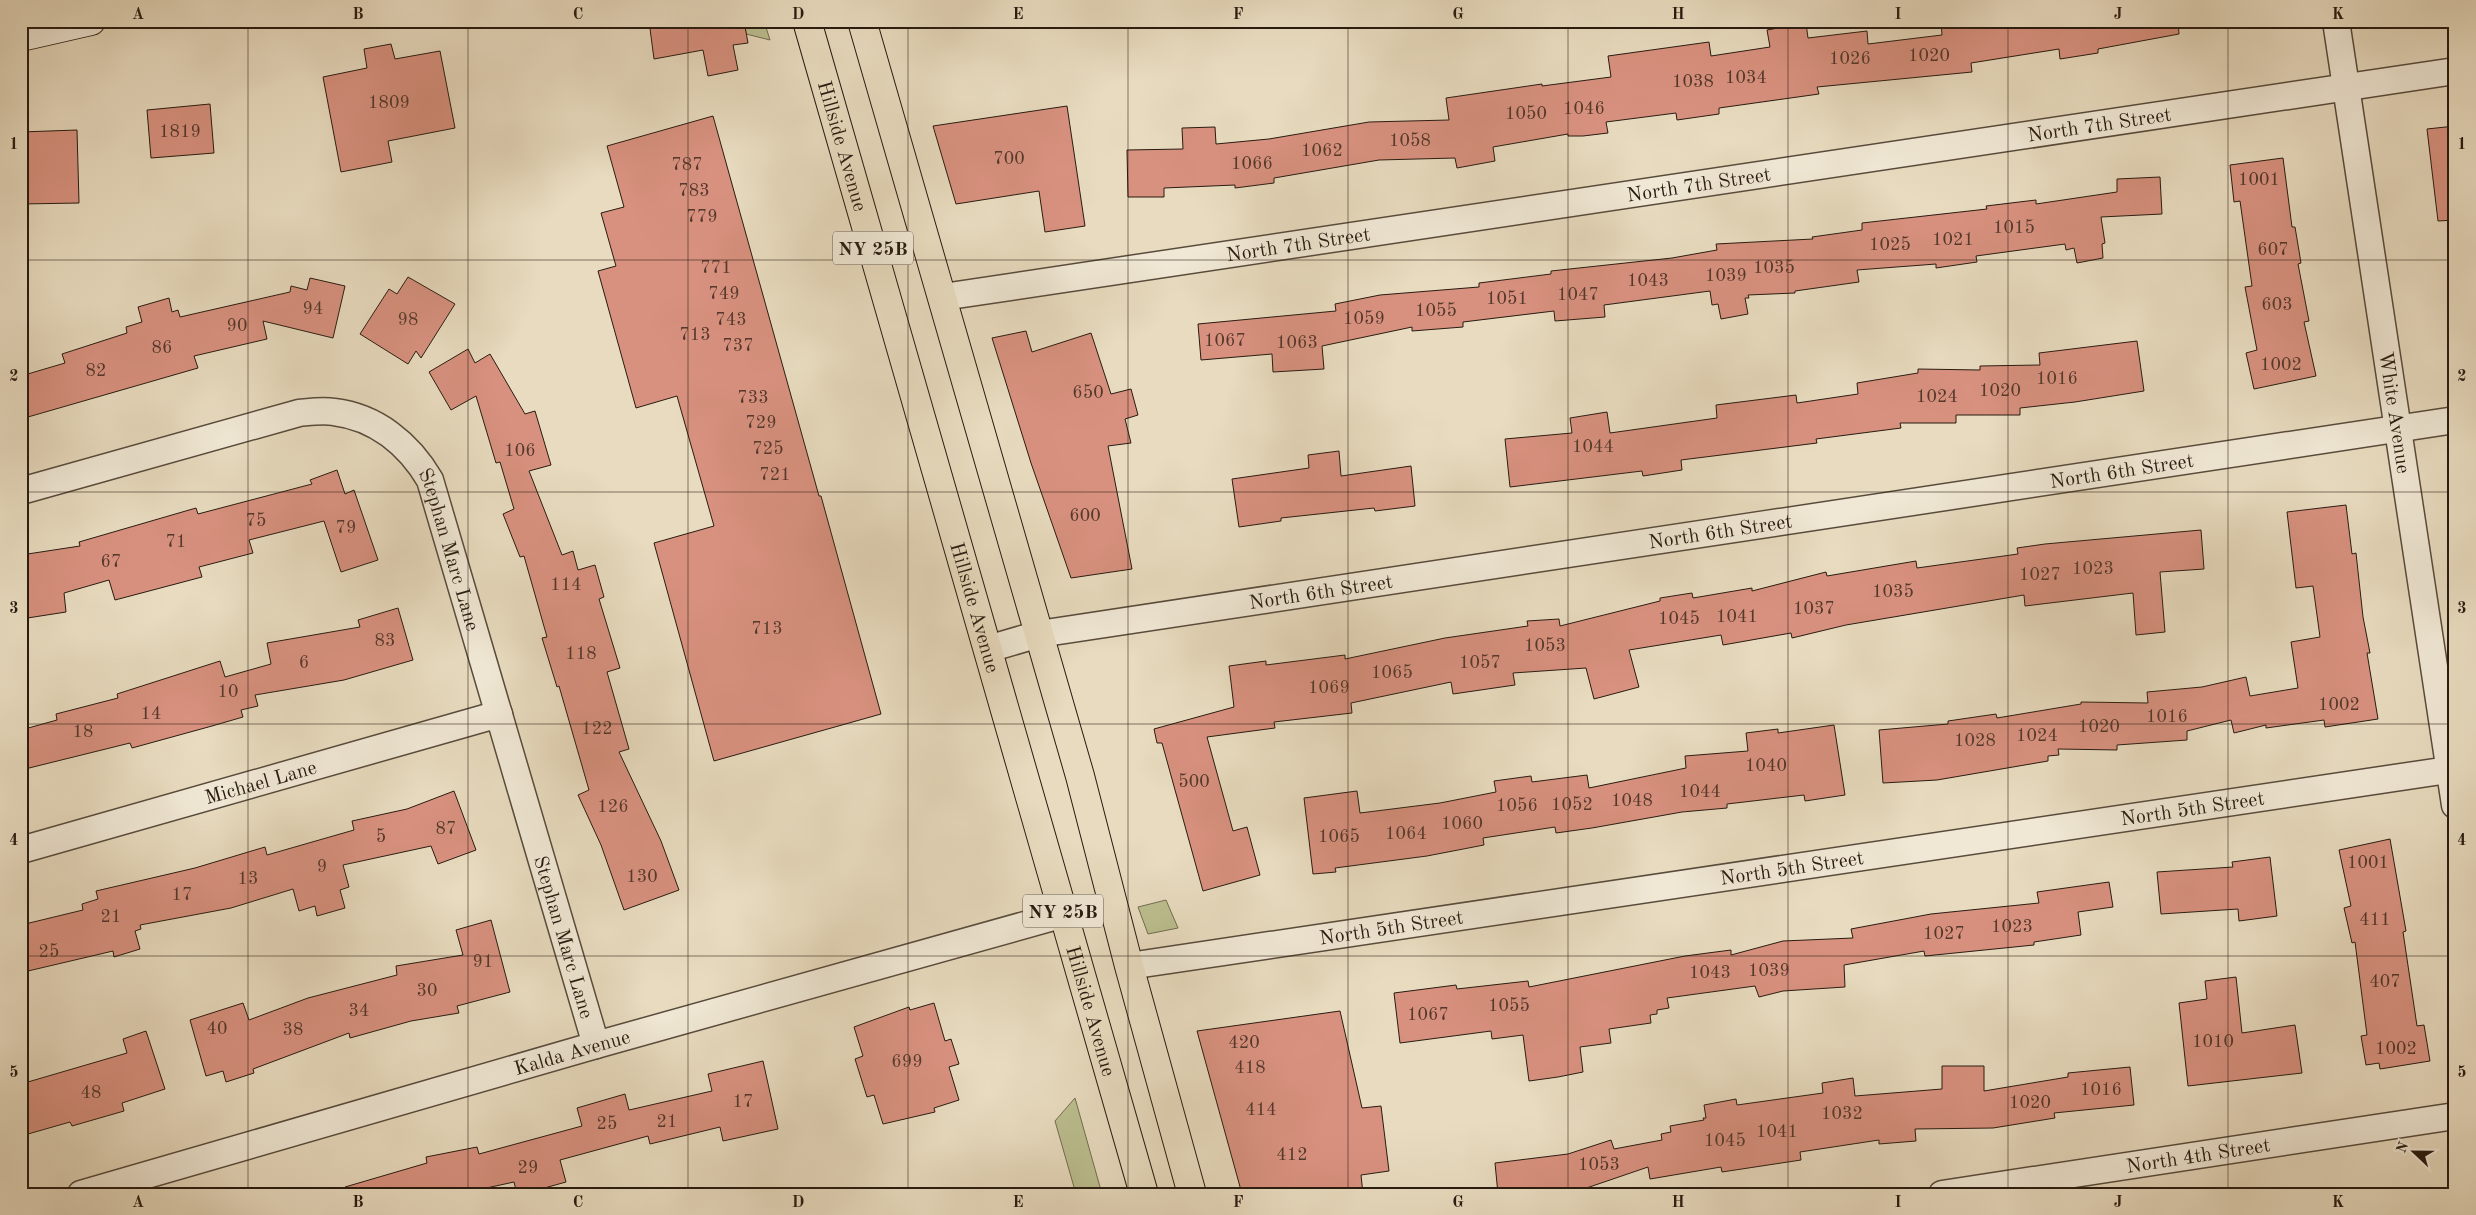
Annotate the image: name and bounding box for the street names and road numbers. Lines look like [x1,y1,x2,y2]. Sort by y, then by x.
street label: Hillside Avenue [813,79,869,214]
street label: North 7th Street [2026,106,2173,147]
street label: North 7th Street [1626,165,1772,207]
street label: North 7th Street [1225,225,1372,267]
road number: NY 25B [833,232,913,264]
street label: White Avenue [2374,350,2413,475]
street label: North 6th Street [2049,452,2195,493]
street label: Stephan Marc Lane [413,465,482,634]
street label: North 6th Street [1647,512,1794,554]
street label: Hillside Avenue [945,540,1002,675]
street label: North 6th Street [1248,573,1394,614]
street label: Michael Lane [203,758,319,809]
street label: North 5th Street [2119,789,2266,831]
street label: North 5th Street [1719,849,1865,890]
street label: Stephan Marc Lane [529,854,596,1021]
road number: NY 25B [1023,894,1103,928]
street label: North 5th Street [1318,908,1465,950]
street label: Hillside Avenue [1061,944,1118,1079]
street label: Kalda Avenue [512,1028,633,1080]
street label: North 4th Street [2125,1136,2272,1178]

